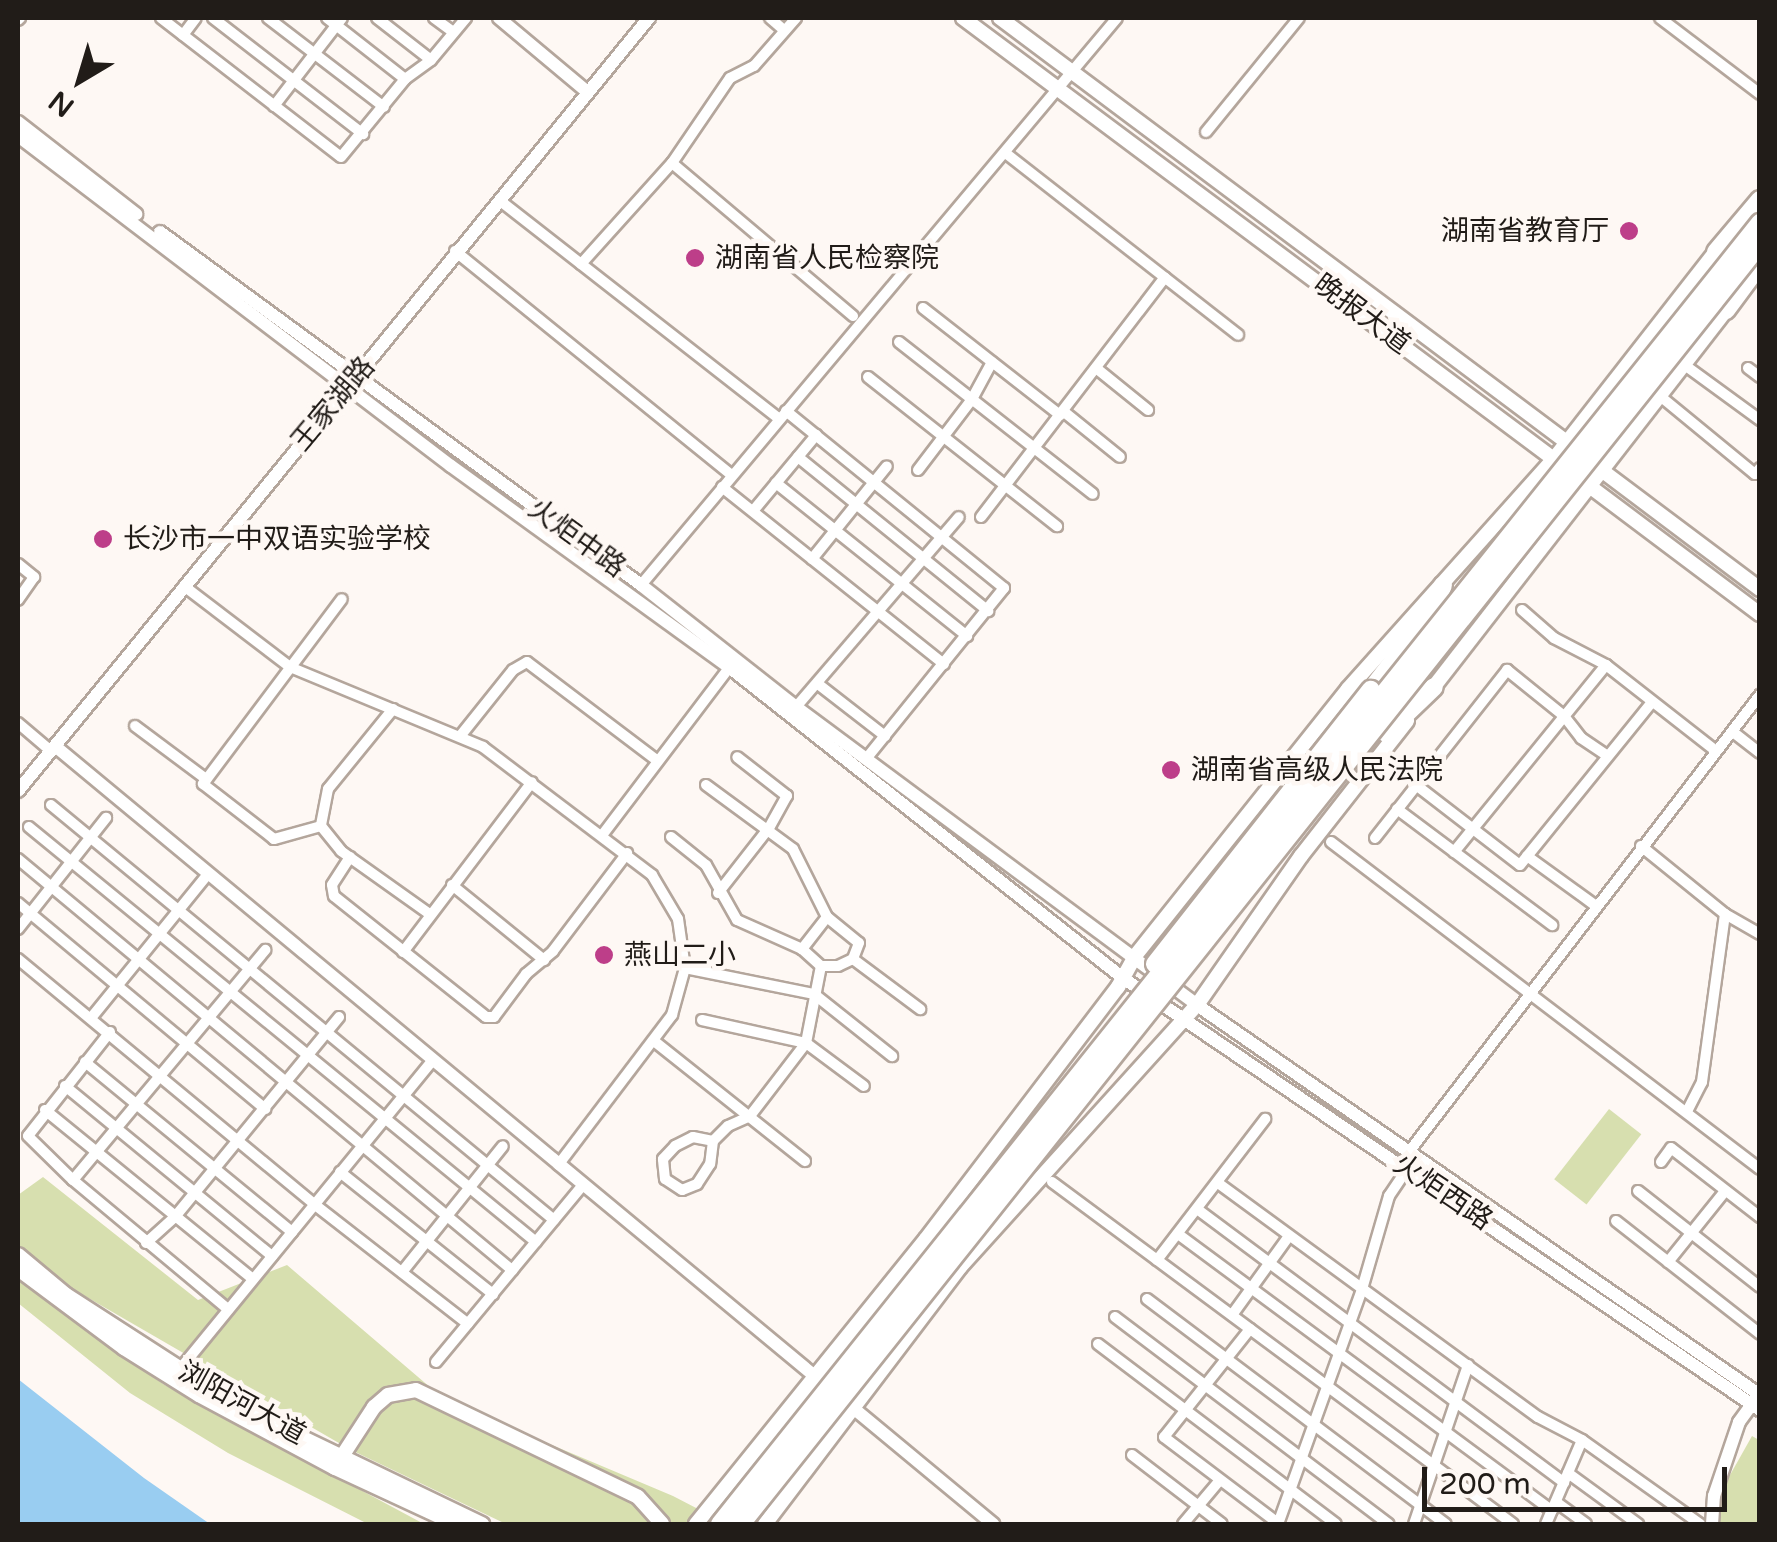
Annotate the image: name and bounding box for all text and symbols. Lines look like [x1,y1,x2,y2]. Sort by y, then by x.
north arrow [30,30,130,130]
text: N [42,83,81,124]
place label: 湖南省教育厅 [1441,214,1609,248]
marker: 湖南省教育厅 [1618,220,1640,242]
place label: 湖南省人民检察院 [715,241,939,275]
marker: 湖南省人民检察院 [684,247,706,269]
street label: 晚报大道 [1307,267,1417,361]
street label: 王家湖路 [284,350,382,458]
street label: 火炬中路 [522,491,632,585]
place label: 长沙市一中双语实验学校 [123,522,431,556]
marker: 长沙市一中双语实验学校 [92,528,114,550]
place label: 湖南省高级人民法院 [1191,753,1443,787]
marker: 湖南省高级人民法院 [1160,759,1182,781]
place label: 燕山二小 [624,938,736,972]
marker: 燕山二小 [593,944,615,966]
street label: 火炬西路 [1387,1147,1499,1237]
street label: 浏阳河大道 [173,1354,311,1452]
scale bar [1427,1447,1732,1509]
text: 200 m [1439,1466,1531,1503]

